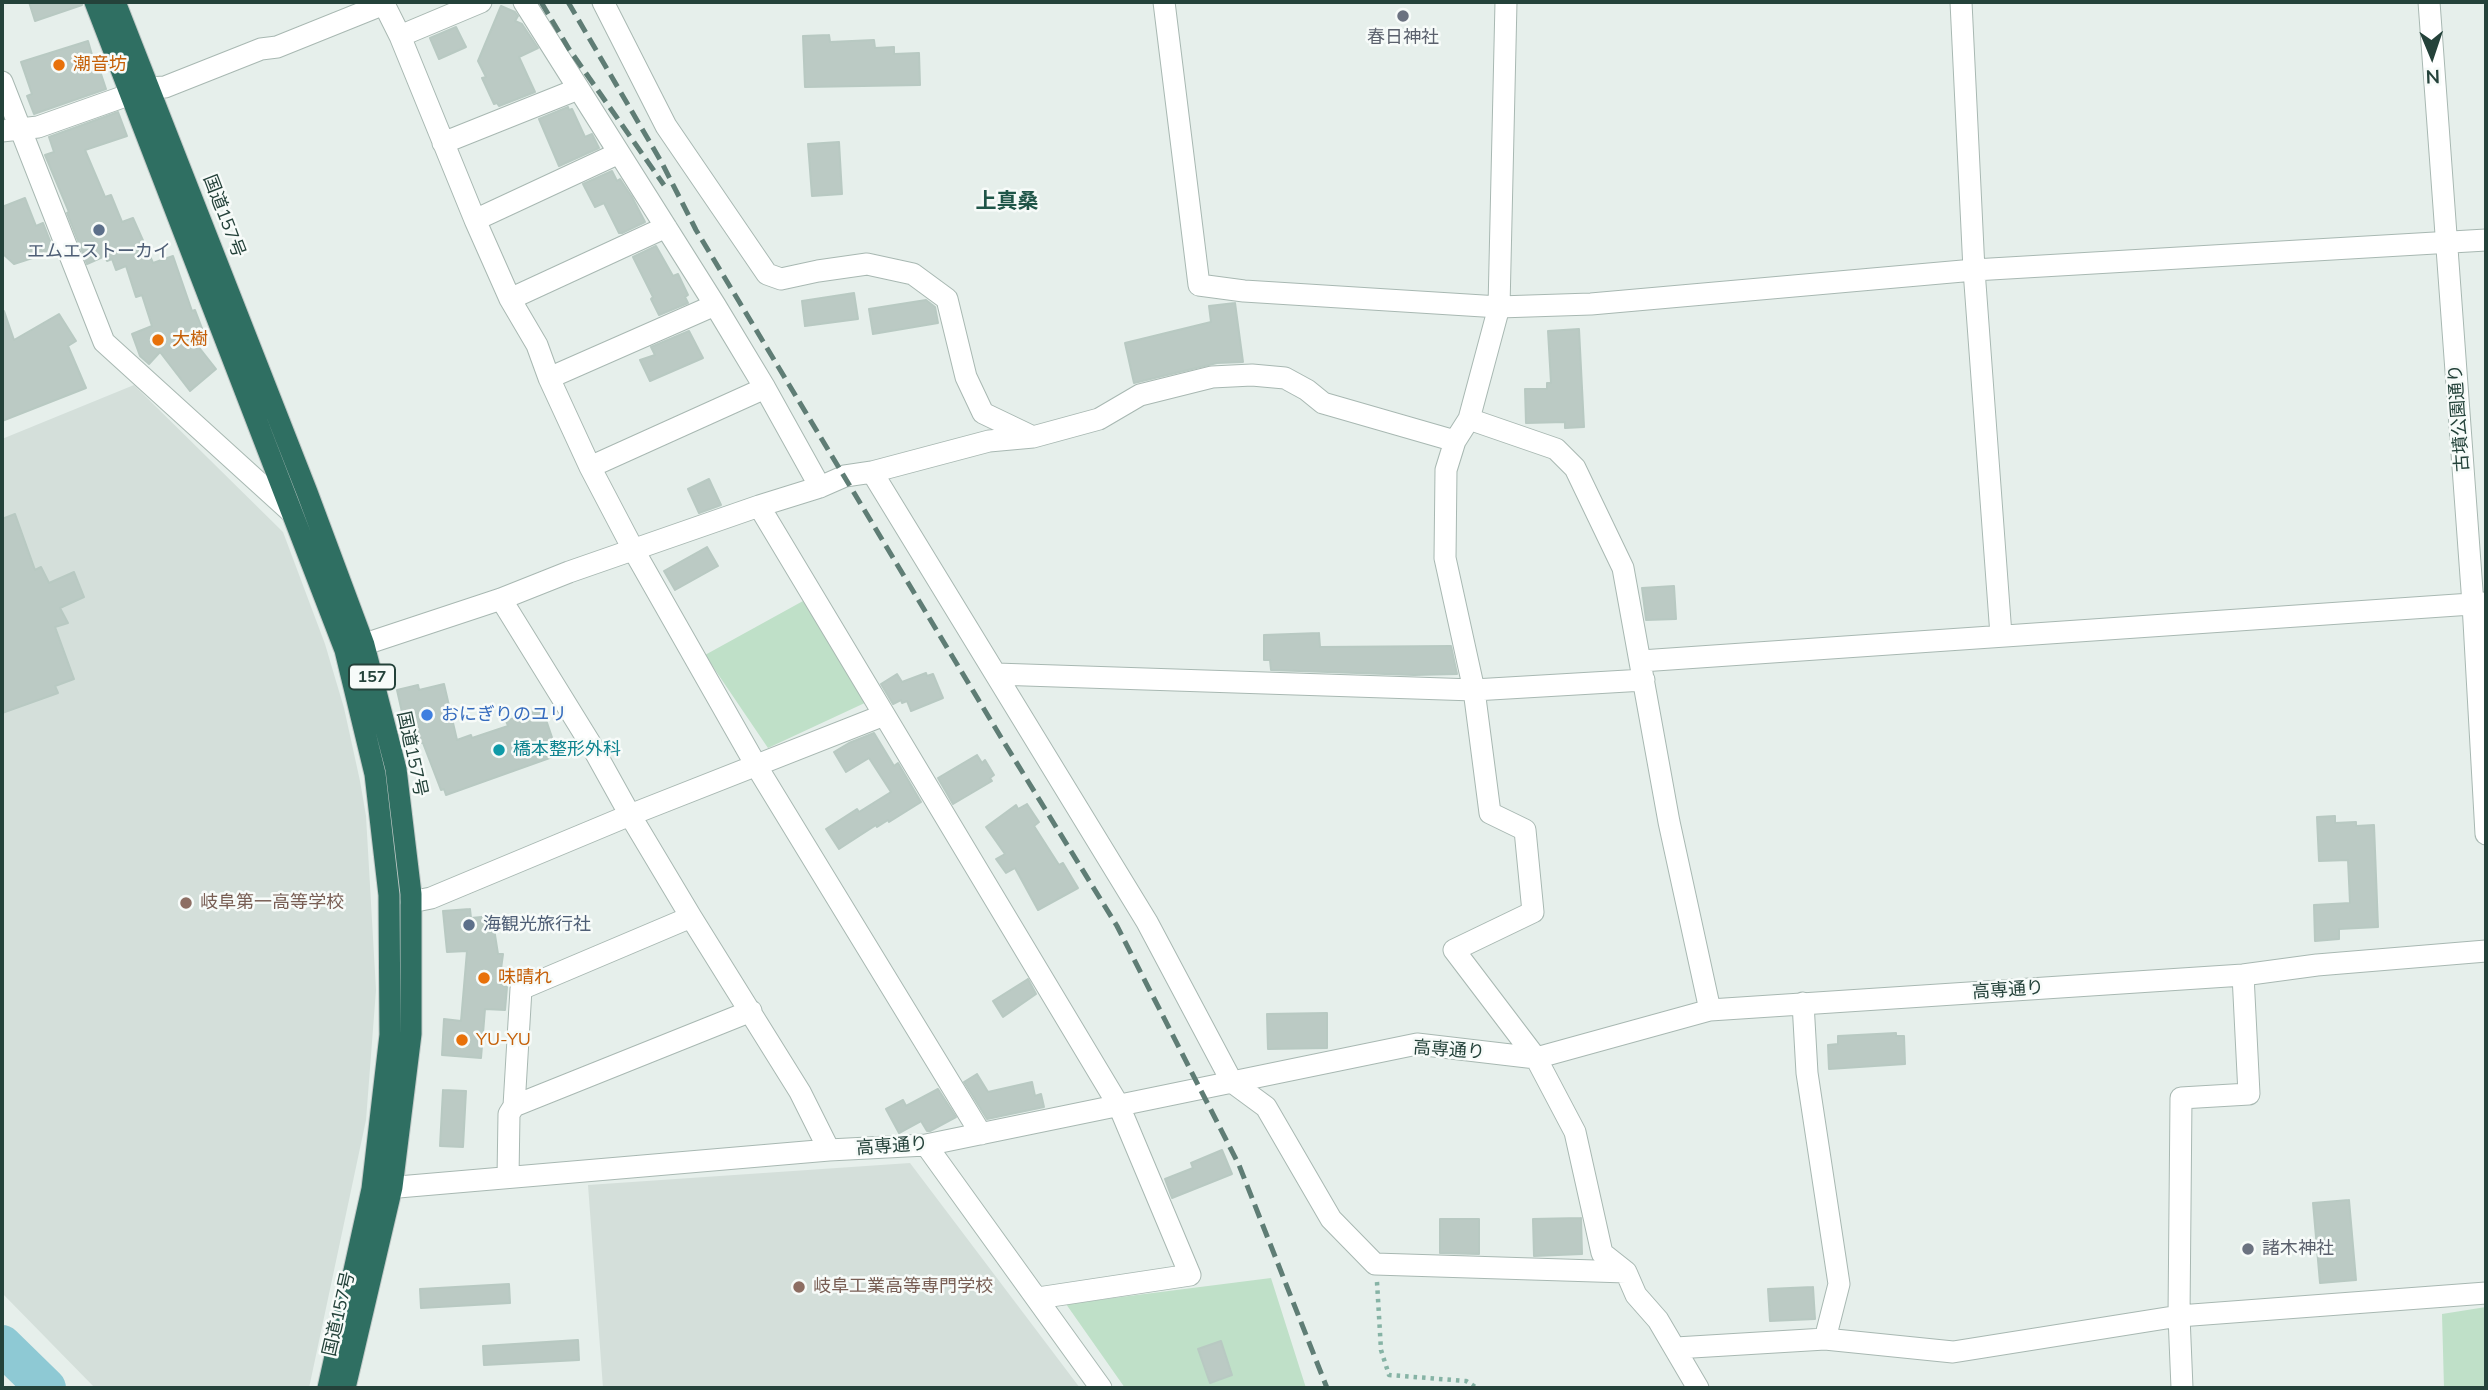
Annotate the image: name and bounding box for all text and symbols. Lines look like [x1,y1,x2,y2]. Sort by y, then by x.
marker: 春日神社 [1395,8,1411,24]
north arrow [2397,21,2467,91]
place label: 春日神社 [1367,27,1439,49]
place label: 潮音坊 [73,54,127,76]
marker: 潮音坊 [51,57,67,73]
text: N [2425,65,2440,89]
street label: 国道157号 [198,172,250,260]
district label: 上真桑 [976,189,1038,215]
marker: エムエストーカイ [91,222,107,238]
place label: エムエストーカイ [27,241,171,263]
place label: 大樹 [172,329,208,351]
marker: 大樹 [150,332,166,348]
street label: 古墳公園通り [2444,363,2474,473]
road number: 157 [349,664,395,690]
place label: おにぎりのユリ [441,704,567,726]
marker: おにぎりのユリ [419,707,435,723]
street label: 国道157号 [392,709,432,799]
place label: 橋本整形外科 [513,739,621,761]
marker: 橋本整形外科 [491,742,507,758]
place label: 岐阜第一高等学校 [200,892,344,914]
marker: 岐阜第一高等学校 [178,895,194,911]
place label: 海観光旅行社 [483,914,591,936]
marker: 海観光旅行社 [461,917,477,933]
place label: 味晴れ [498,967,552,989]
marker: 味晴れ [476,970,492,986]
street label: 高専通り [1971,977,2045,1003]
place label: YU-YU [476,1029,531,1051]
marker: YU-YU [454,1032,470,1048]
street label: 高専通り [1412,1037,1486,1063]
street label: 高専通り [855,1133,929,1159]
place label: 諸木神社 [2262,1238,2334,1260]
marker: 諸木神社 [2240,1241,2256,1257]
street label: 国道157号 [319,1269,359,1359]
place label: 岐阜工業高等専門学校 [813,1276,993,1298]
marker: 岐阜工業高等専門学校 [791,1279,807,1295]

